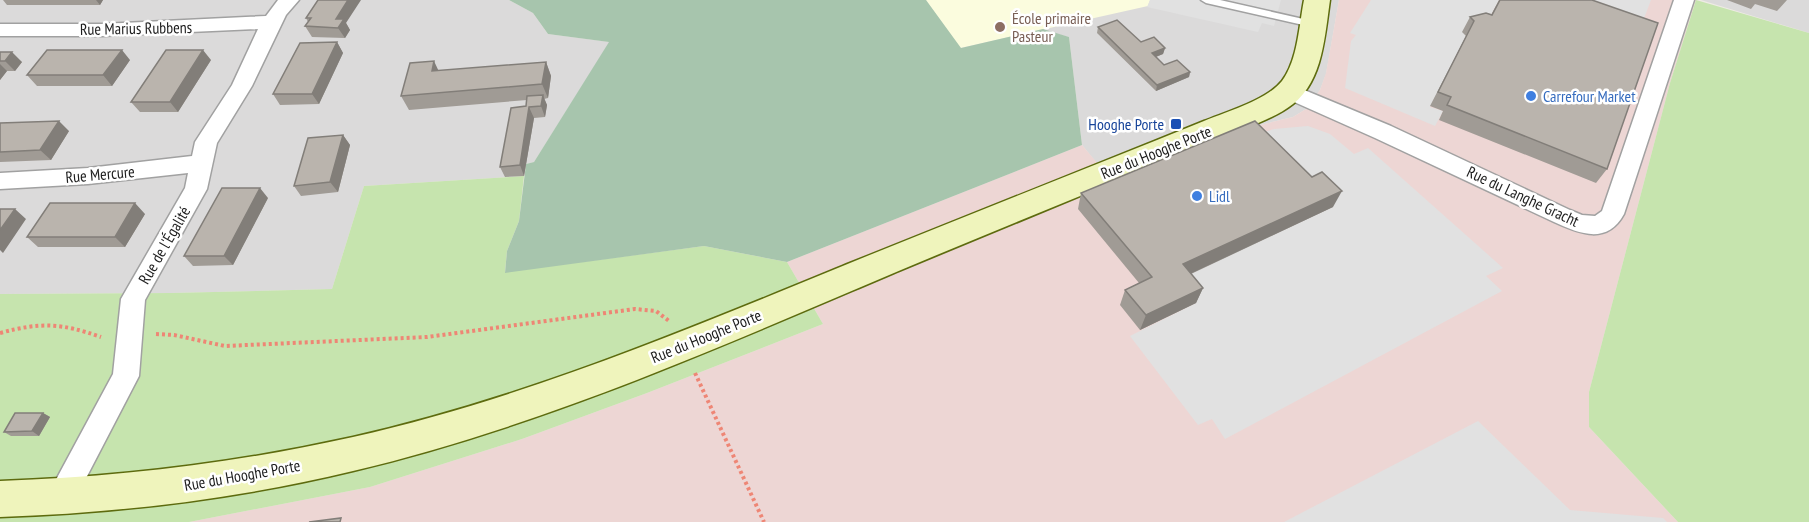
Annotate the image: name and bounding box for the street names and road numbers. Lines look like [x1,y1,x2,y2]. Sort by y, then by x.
street label: Rue Marius Rubbens [80,17,192,39]
street label: Rue du Hooghe Porte [1098,121,1214,183]
street label: Rue Mercure [65,161,135,187]
street label: Rue du Langhe Gracht [1464,161,1583,231]
street label: Rue de l'Égalité [134,203,194,287]
street label: Rue du Hooghe Porte [648,305,764,367]
street label: Rue du Hooghe Porte [182,455,302,495]

